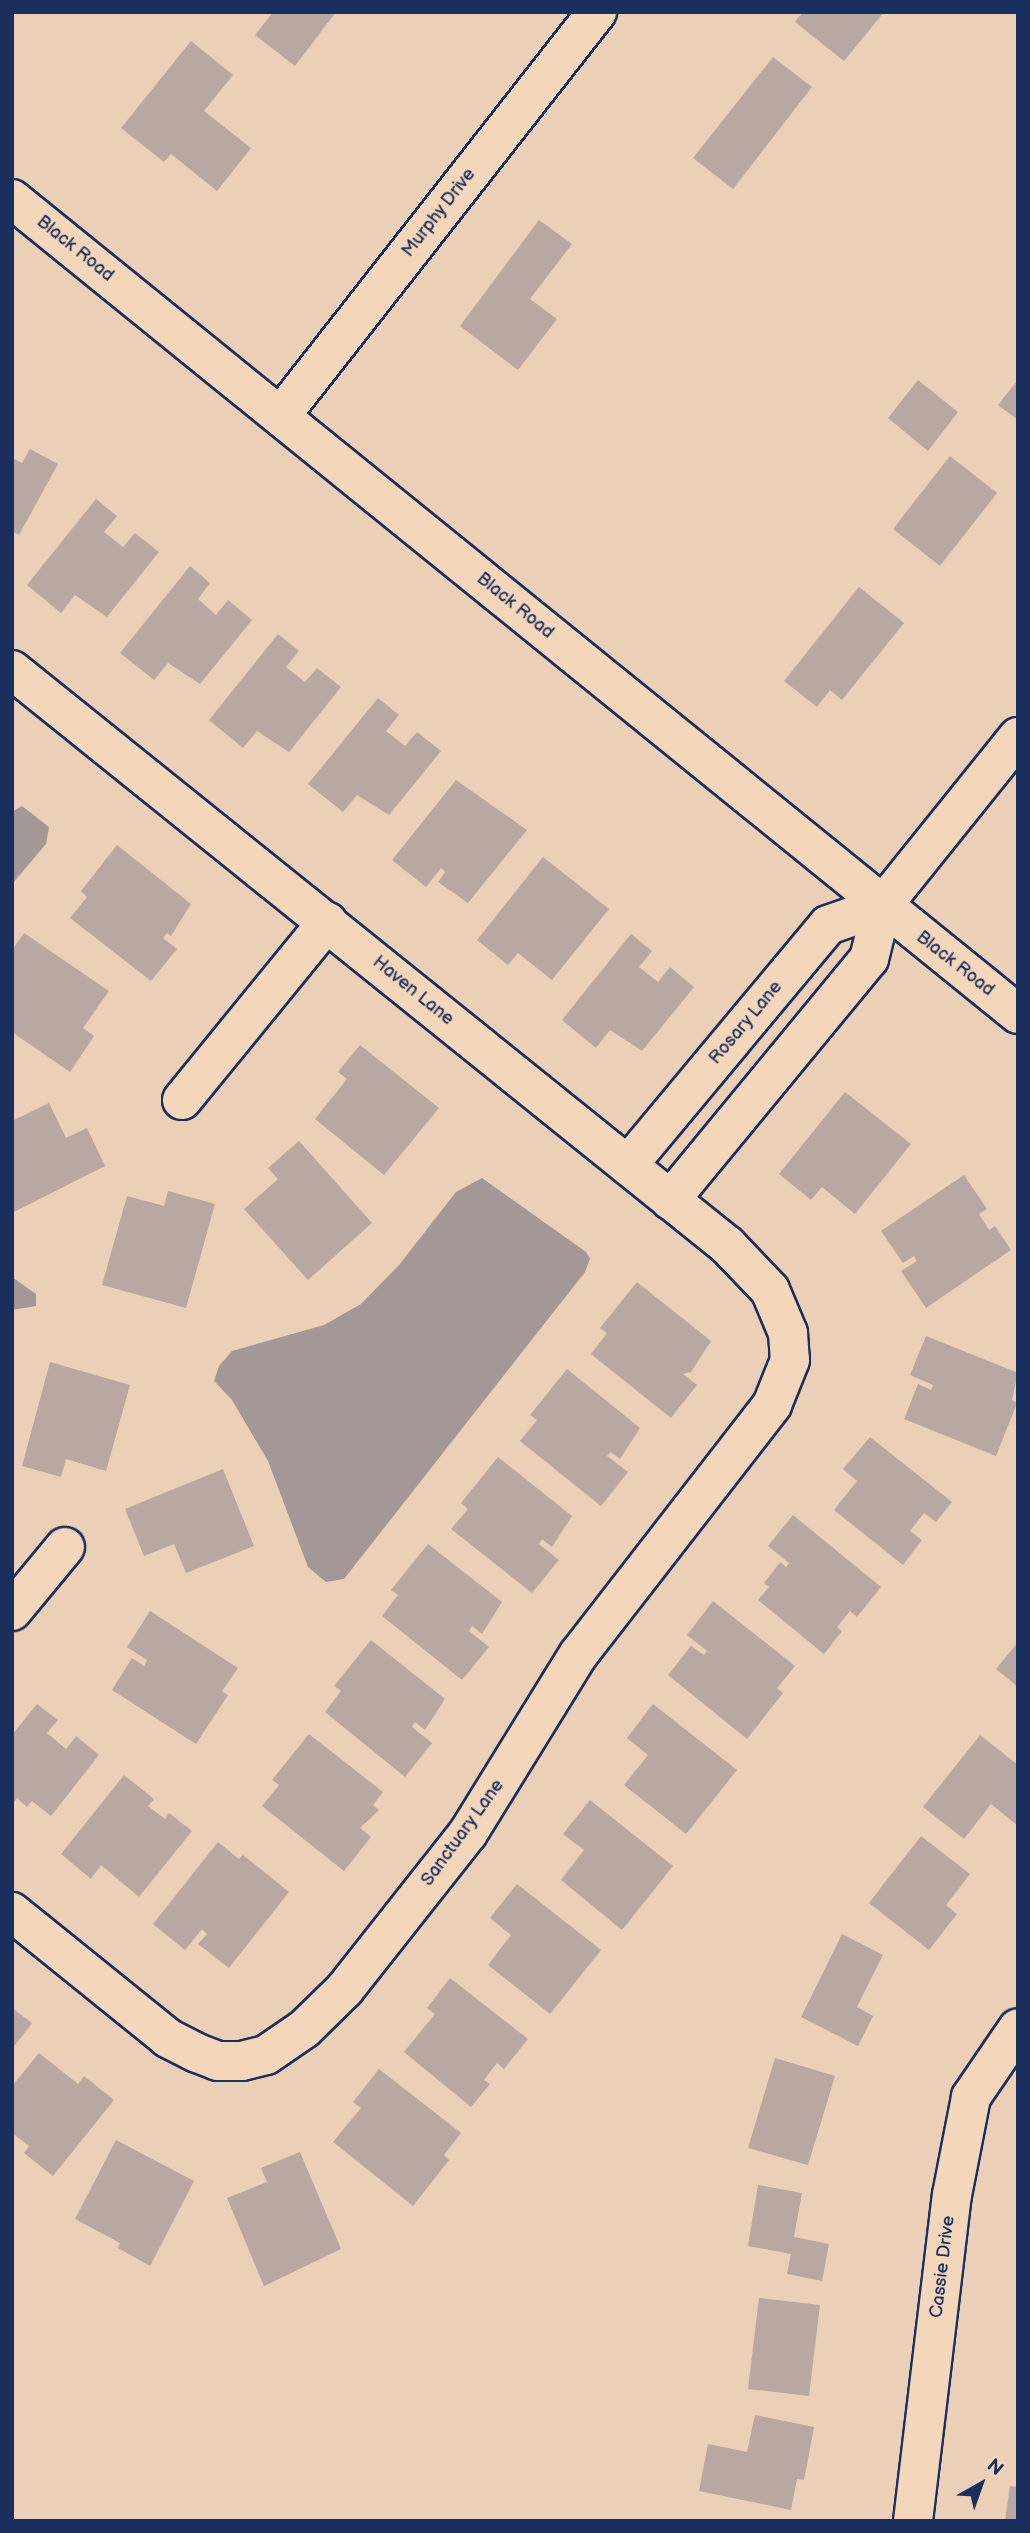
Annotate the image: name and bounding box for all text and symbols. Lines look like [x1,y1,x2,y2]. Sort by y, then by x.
street label: Murphy Drive [397,164,481,262]
street label: Black Road [32,211,118,287]
street label: Black Road [472,568,558,644]
street label: Black Road [912,927,998,1001]
street label: Haven Lane [368,952,458,1030]
street label: Rosary Lane [705,976,787,1070]
street label: Sanctuary Lane [417,1775,509,1891]
street label: Cassie Drive [926,2215,960,2319]
north arrow [946,2449,1016,2519]
text: N [982,2454,1008,2481]

